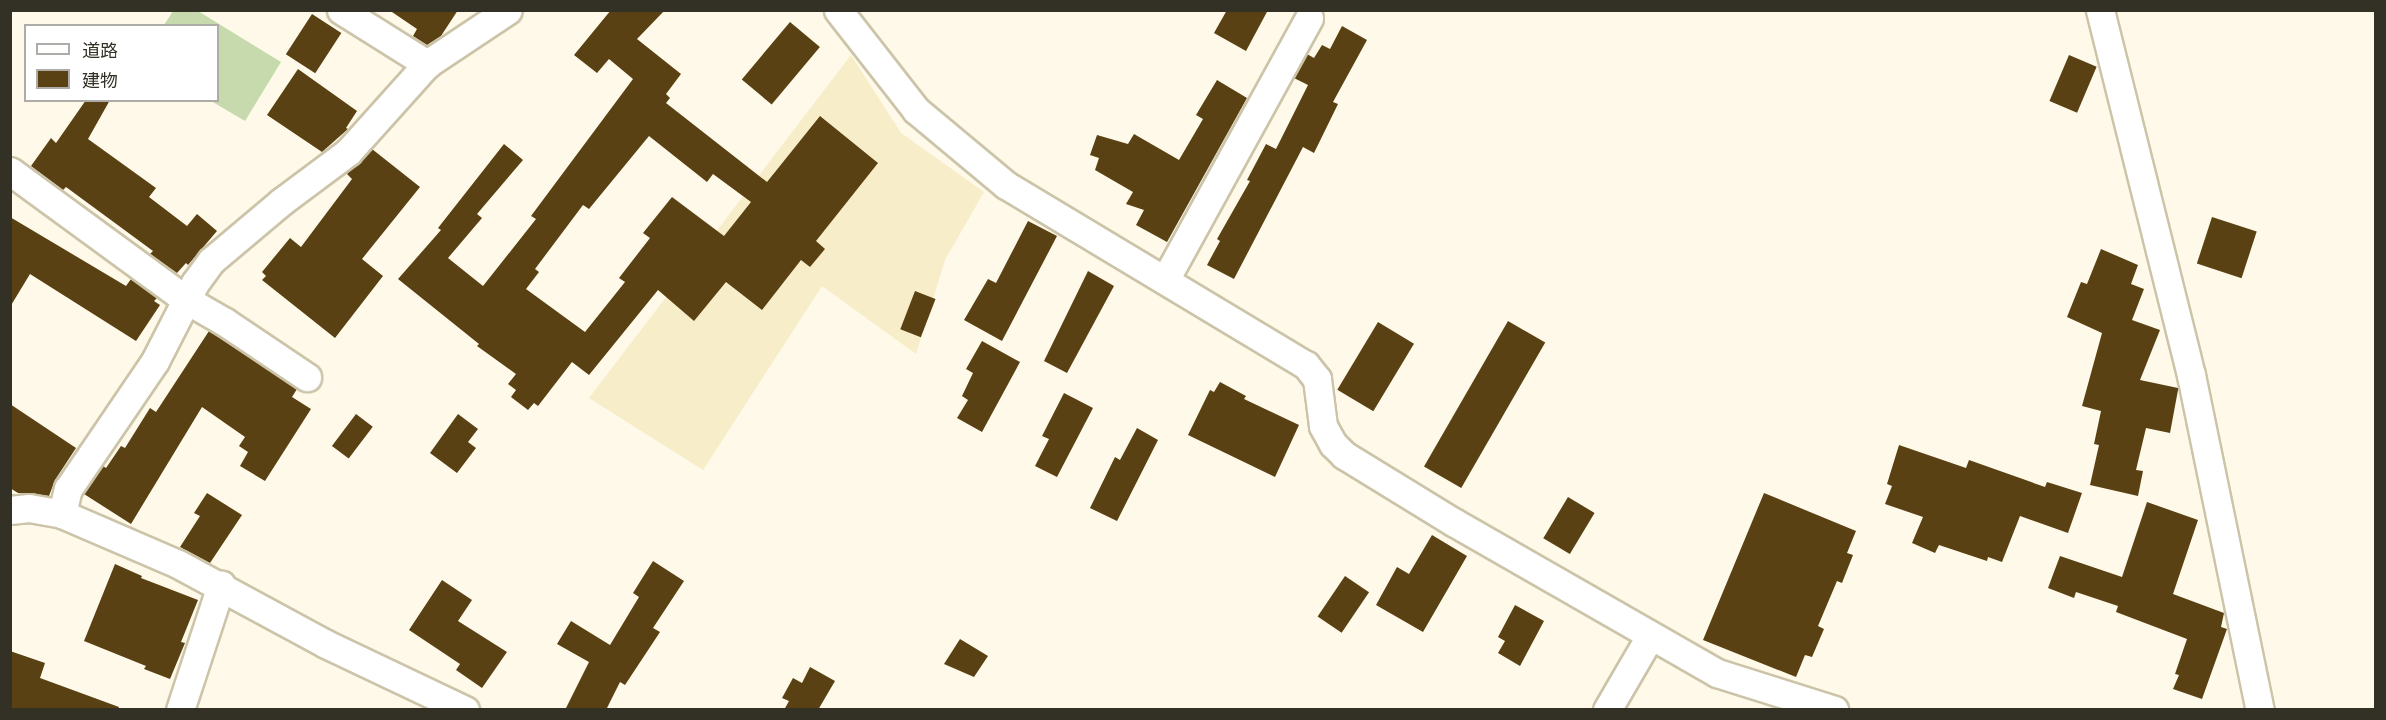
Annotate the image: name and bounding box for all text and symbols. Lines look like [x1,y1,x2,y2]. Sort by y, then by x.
legend [24,24,219,102]
text: 道路 [82,40,118,62]
text: 建物 [82,70,118,92]

